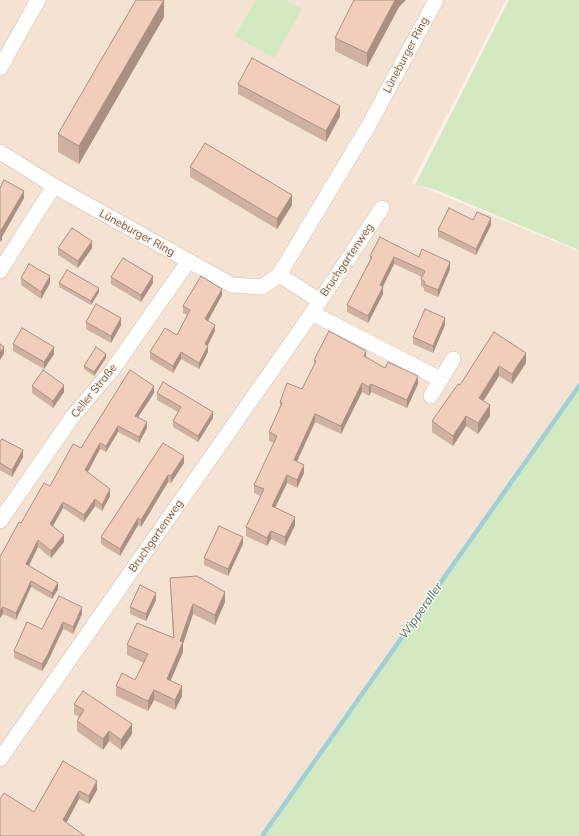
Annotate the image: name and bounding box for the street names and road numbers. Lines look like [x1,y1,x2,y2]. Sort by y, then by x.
street label: Lüneburger Ring [380,15,432,95]
street label: Lüneburger Ring [97,207,177,259]
street label: Bruchgartenweg [318,221,376,299]
street label: Celler Straße [68,361,120,421]
street label: Bruchgartenweg [126,497,186,575]

